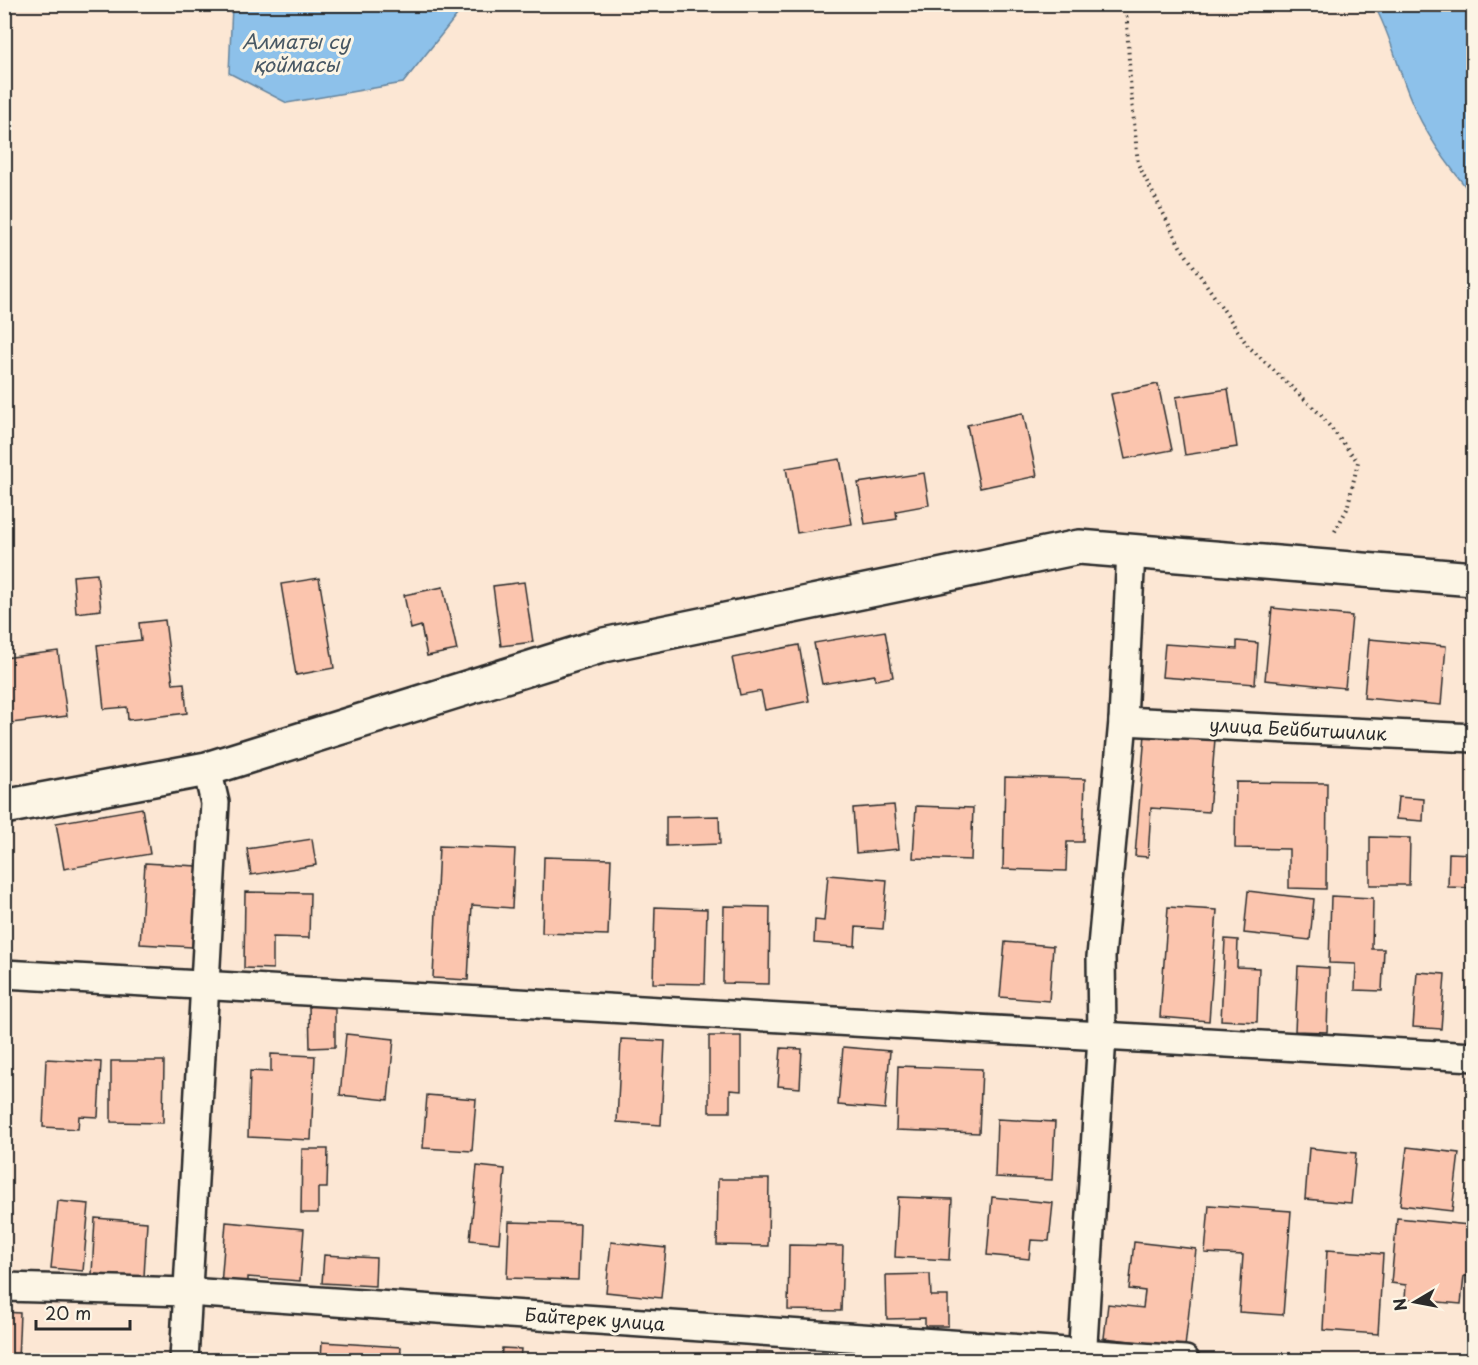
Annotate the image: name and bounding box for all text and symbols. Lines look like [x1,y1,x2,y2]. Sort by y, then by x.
water label: Алматы су қоймасы [242,26,352,79]
street label: улица Бейбитшилик [1209,710,1388,747]
north arrow [1385,1272,1445,1332]
scale bar [36,1293,130,1331]
text: N [1386,1296,1412,1313]
text: 20 m [45,1299,91,1326]
street label: Байтерек улица [524,1300,667,1337]

